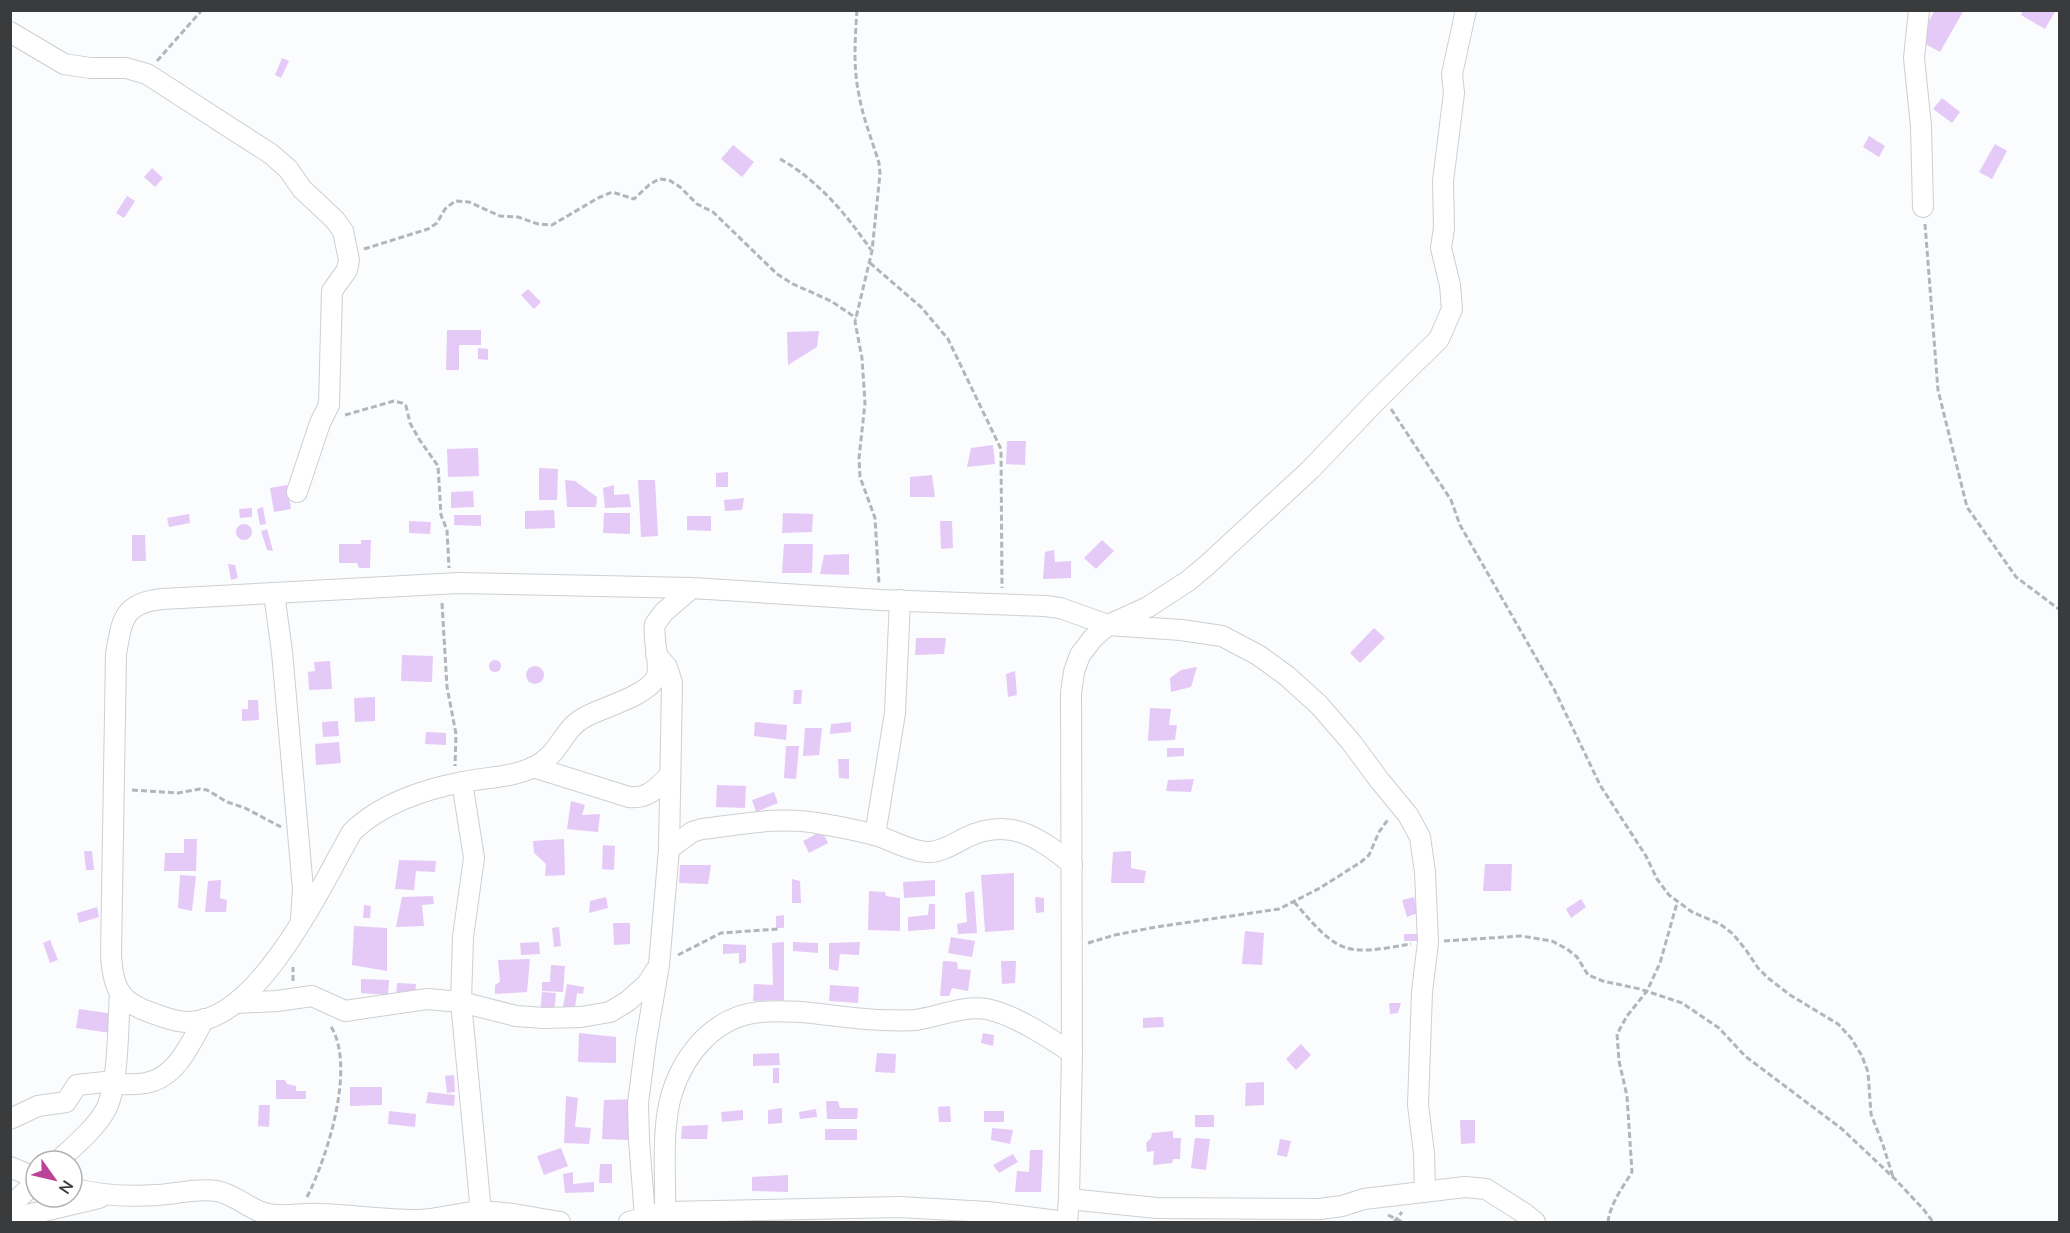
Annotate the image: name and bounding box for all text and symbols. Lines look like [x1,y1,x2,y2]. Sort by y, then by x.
north arrow [24,1149,84,1209]
text: N [55,1177,78,1198]

